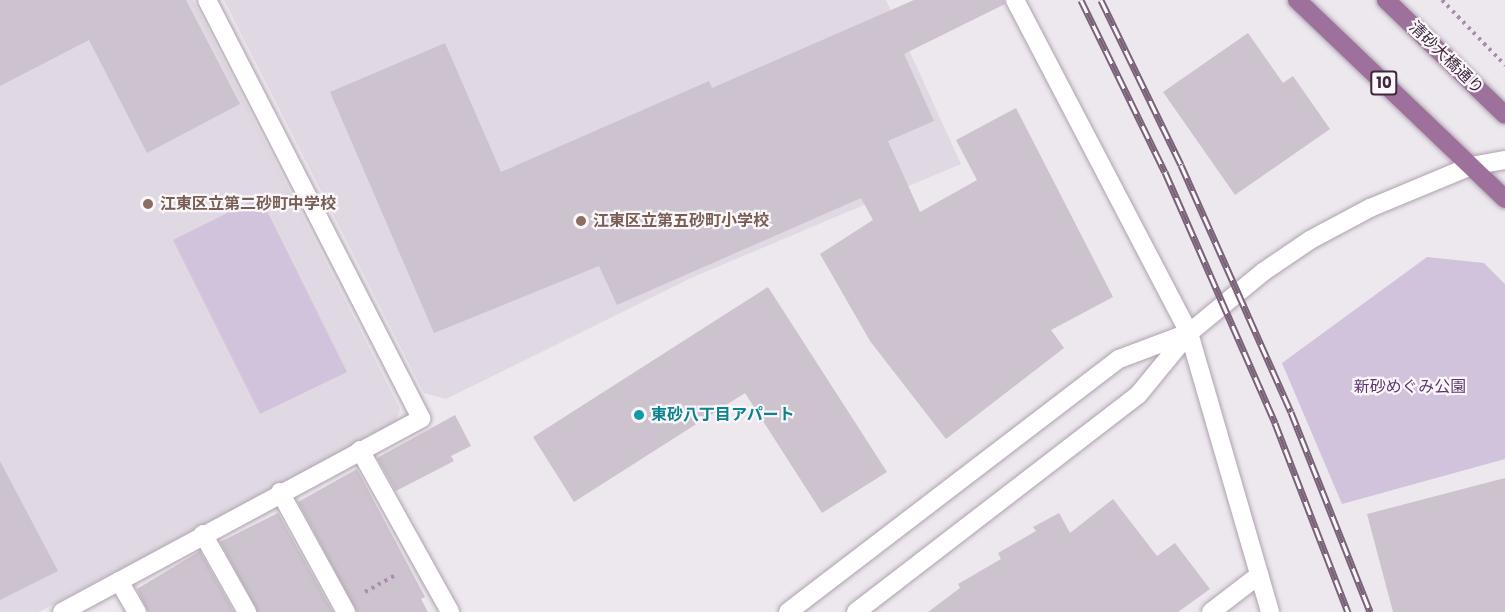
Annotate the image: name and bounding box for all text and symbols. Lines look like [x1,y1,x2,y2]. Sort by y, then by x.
street label: 清砂大橋通り [1405,18,1487,98]
road number: 10 [1369,71,1399,95]
place label: 江東区立第二砂町中学校 [160,194,336,214]
marker: 江東区立第二砂町中学校 [141,197,155,211]
place label: 江東区立第五砂町小学校 [593,211,769,231]
marker: 江東区立第五砂町小学校 [574,214,588,228]
park label: 新砂めぐみ公園 [1354,377,1466,397]
place label: 東砂八丁目アパート [651,405,795,425]
marker: 東砂八丁目アパート [632,408,646,422]

